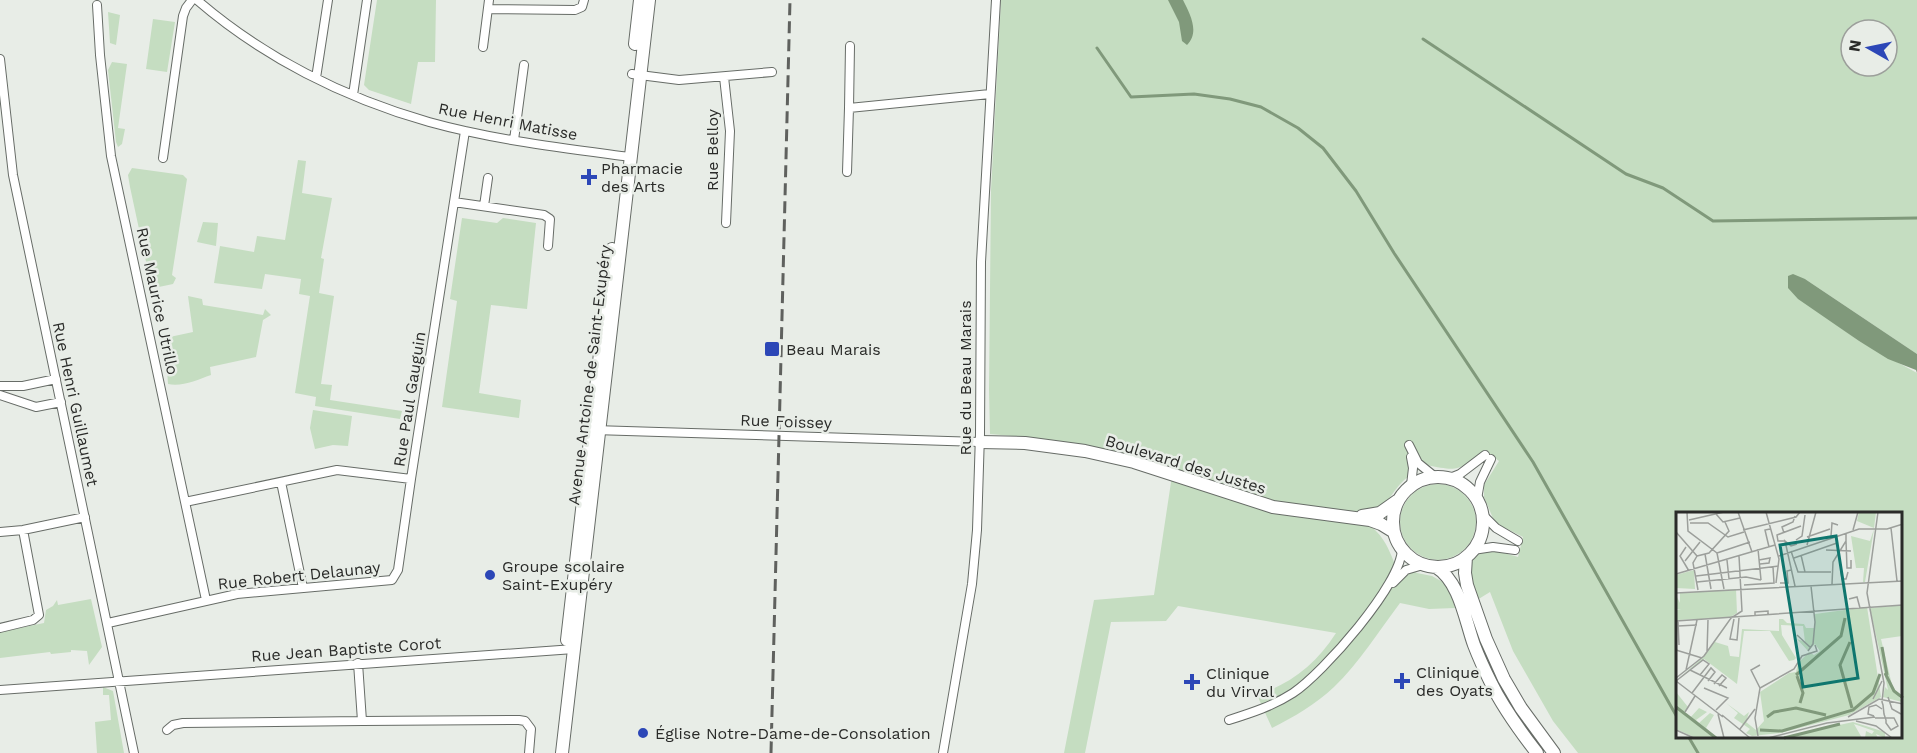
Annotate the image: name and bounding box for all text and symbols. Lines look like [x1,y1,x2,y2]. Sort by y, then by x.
north arrow [1839,18,1899,78]
text: N [1844,38,1865,53]
street label: Rue Henri Matisse [437,99,579,144]
street label: Rue Belloy [703,108,722,191]
place label: Pharmacie des Arts [601,159,683,196]
marker: Pharmacie des Arts [582,170,596,184]
street label: Rue Maurice Utrillo [133,226,182,377]
street label: Avenue Antoine de Saint-Exupéry [564,243,615,506]
street label: Rue du Beau Marais [956,300,975,456]
street label: Rue Henri Guillaumet [49,320,102,488]
street label: Rue Paul Gauguin [389,330,430,468]
marker: Beau Marais [763,340,781,358]
place label: Beau Marais [786,340,881,359]
street label: Rue Foissey [740,410,833,433]
street label: Boulevard des Justes [1103,431,1269,498]
inset map [1676,512,1902,738]
street label: Rue Robert Delaunay [217,557,382,594]
place label: Groupe scolaire Saint-Exupéry [502,557,625,594]
marker: Groupe scolaire Saint-Exupéry [483,568,497,582]
street label: Rue Jean Baptiste Corot [250,633,442,666]
place label: Clinique des Oyats [1416,663,1493,700]
place label: Clinique du Virval [1206,664,1274,701]
marker: Clinique des Oyats [1393,672,1411,690]
marker: Clinique du Virval [1183,673,1201,691]
place label: Église Notre-Dame-de-Consolation [655,724,931,743]
marker: Église Notre-Dame-de-Consolation [636,726,650,740]

